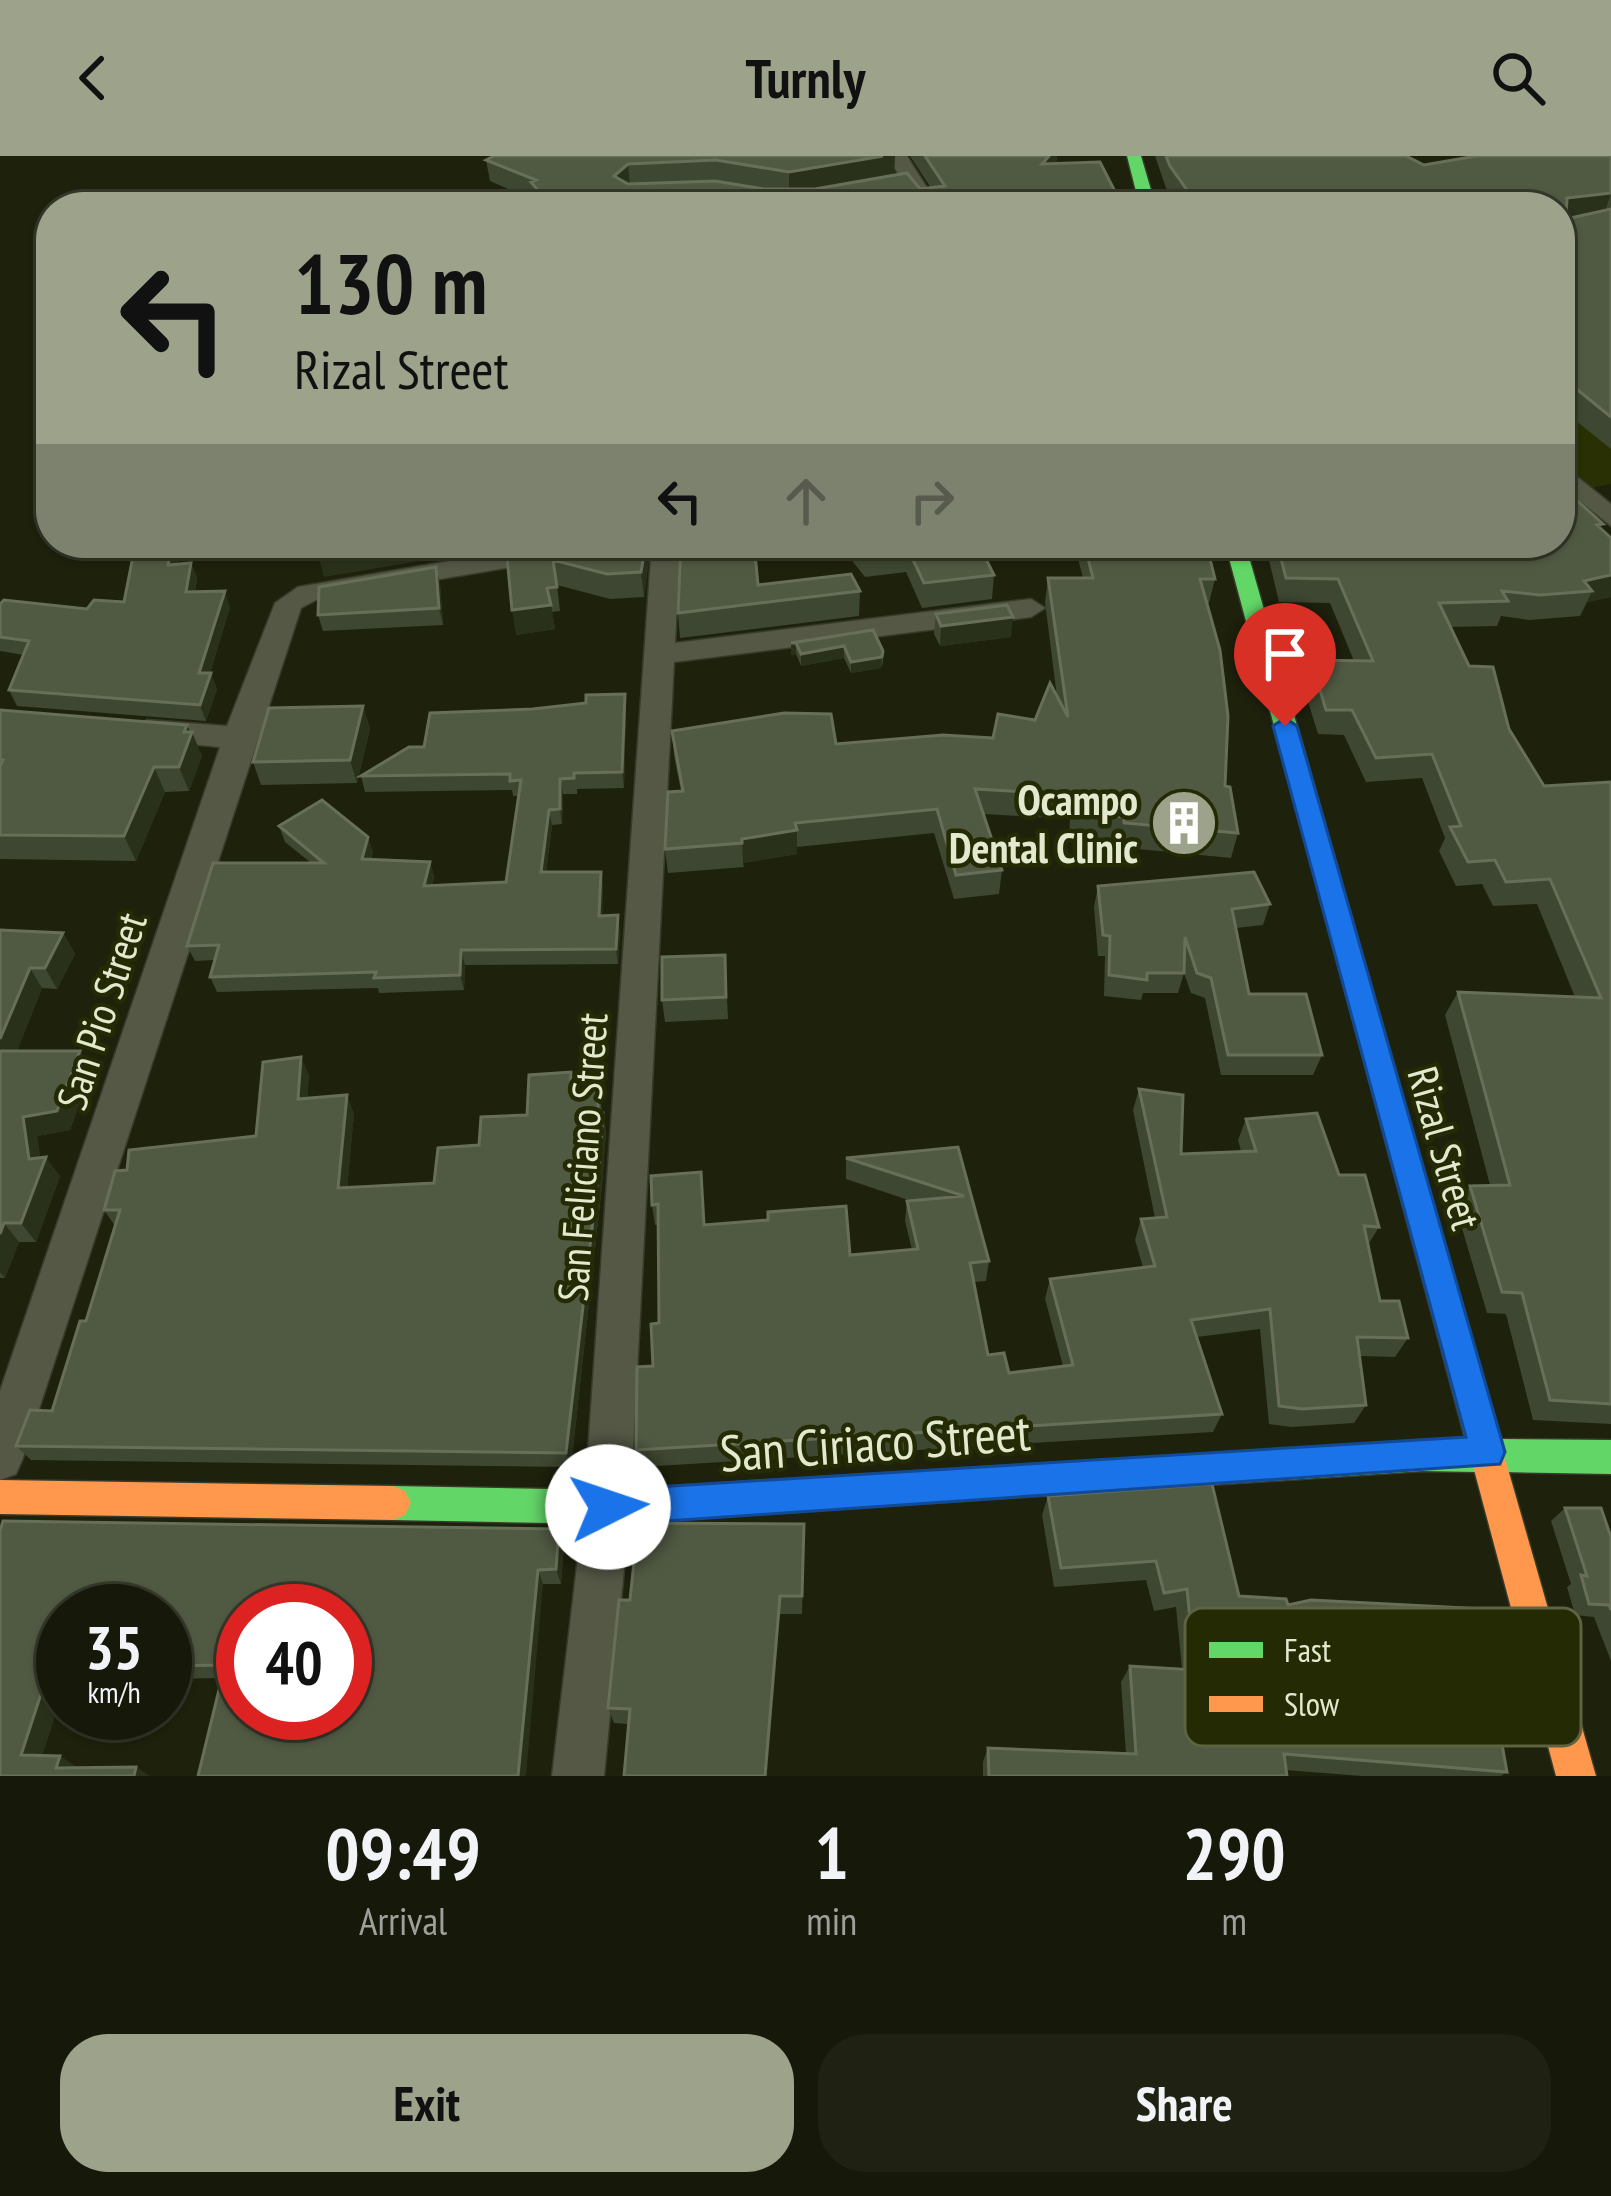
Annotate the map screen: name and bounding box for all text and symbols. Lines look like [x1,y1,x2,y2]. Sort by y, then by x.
text: Turnly [746,43,865,113]
icon: back [60,45,126,111]
icon: search [1485,45,1551,111]
text: 130 m [294,228,487,337]
icon: left [96,240,252,396]
text: Rizal Street [294,334,509,404]
icon: left [647,468,713,534]
icon: ahead [773,468,839,534]
icon: right [899,468,965,534]
pin [1234,603,1336,726]
icon: arrive [1252,621,1318,687]
place label: Ocampo Dental Clinic [949,772,1138,875]
building icon: Ocampo Dental Clinic [1149,788,1219,858]
street label: San Pio Street [43,905,159,1117]
street label: San Feliciano Street [544,1010,620,1303]
street label: Rizal Street [1396,1060,1495,1236]
street label: San Ciriaco Street [718,1398,1032,1486]
position arrow [545,1444,671,1570]
speed limit sign: 40 [216,1584,372,1740]
text: 35 [85,1608,143,1686]
legend [1185,1608,1581,1746]
text: Fast [1284,1628,1331,1671]
text: km/h [87,1672,141,1711]
text: Slow [1284,1682,1340,1725]
text: 09:49 [325,1806,481,1899]
text: 1 [815,1806,849,1899]
text: 290 [1182,1806,1286,1899]
text: Arrival [359,1895,447,1946]
text: min [806,1895,857,1946]
text: m [1221,1895,1247,1946]
button: Exit [60,2034,794,2172]
button: Share [818,2034,1551,2172]

